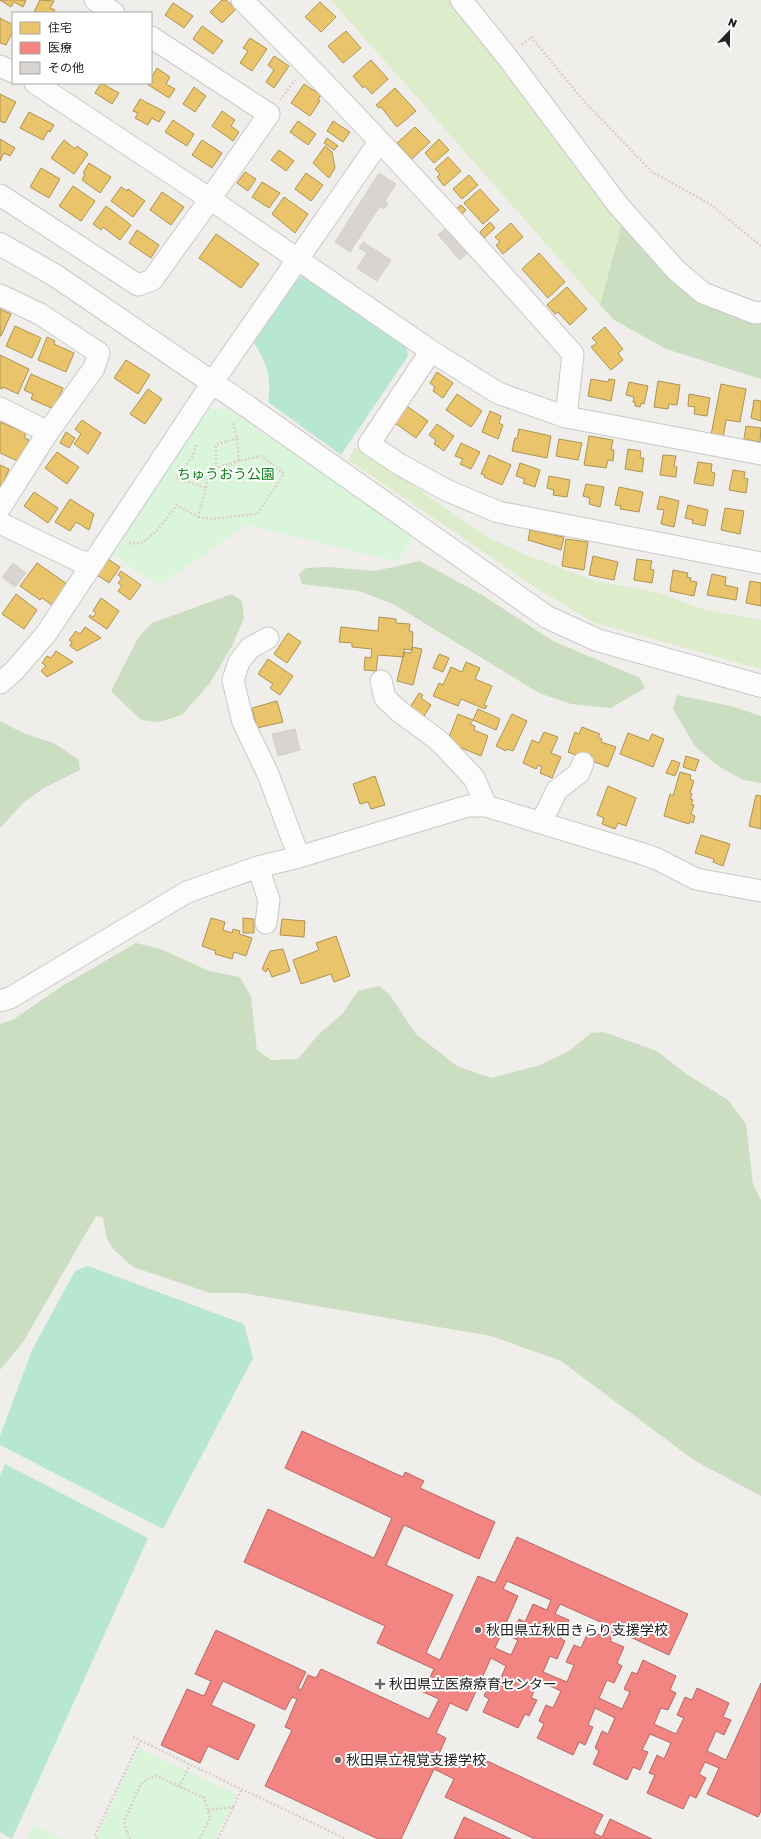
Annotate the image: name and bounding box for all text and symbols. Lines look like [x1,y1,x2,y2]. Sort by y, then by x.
legend [12,12,152,84]
north arrow [709,12,749,52]
text: N [727,15,739,30]
text: 住宅 [48,20,72,35]
text: 医療 [48,40,72,55]
text: その他 [48,60,84,75]
park label: ちゅうおう公園 [177,465,275,482]
place label: 秋田県立秋田きらり支援学校 [486,1621,668,1638]
marker: 秋田県立秋田きらり支援学校 [473,1625,483,1635]
place label: 秋田県立医療療育センター [389,1675,557,1692]
marker: 秋田県立医療療育センター [374,1678,386,1690]
place label: 秋田県立視覚支援学校 [346,1751,486,1768]
marker: 秋田県立視覚支援学校 [333,1755,343,1765]

